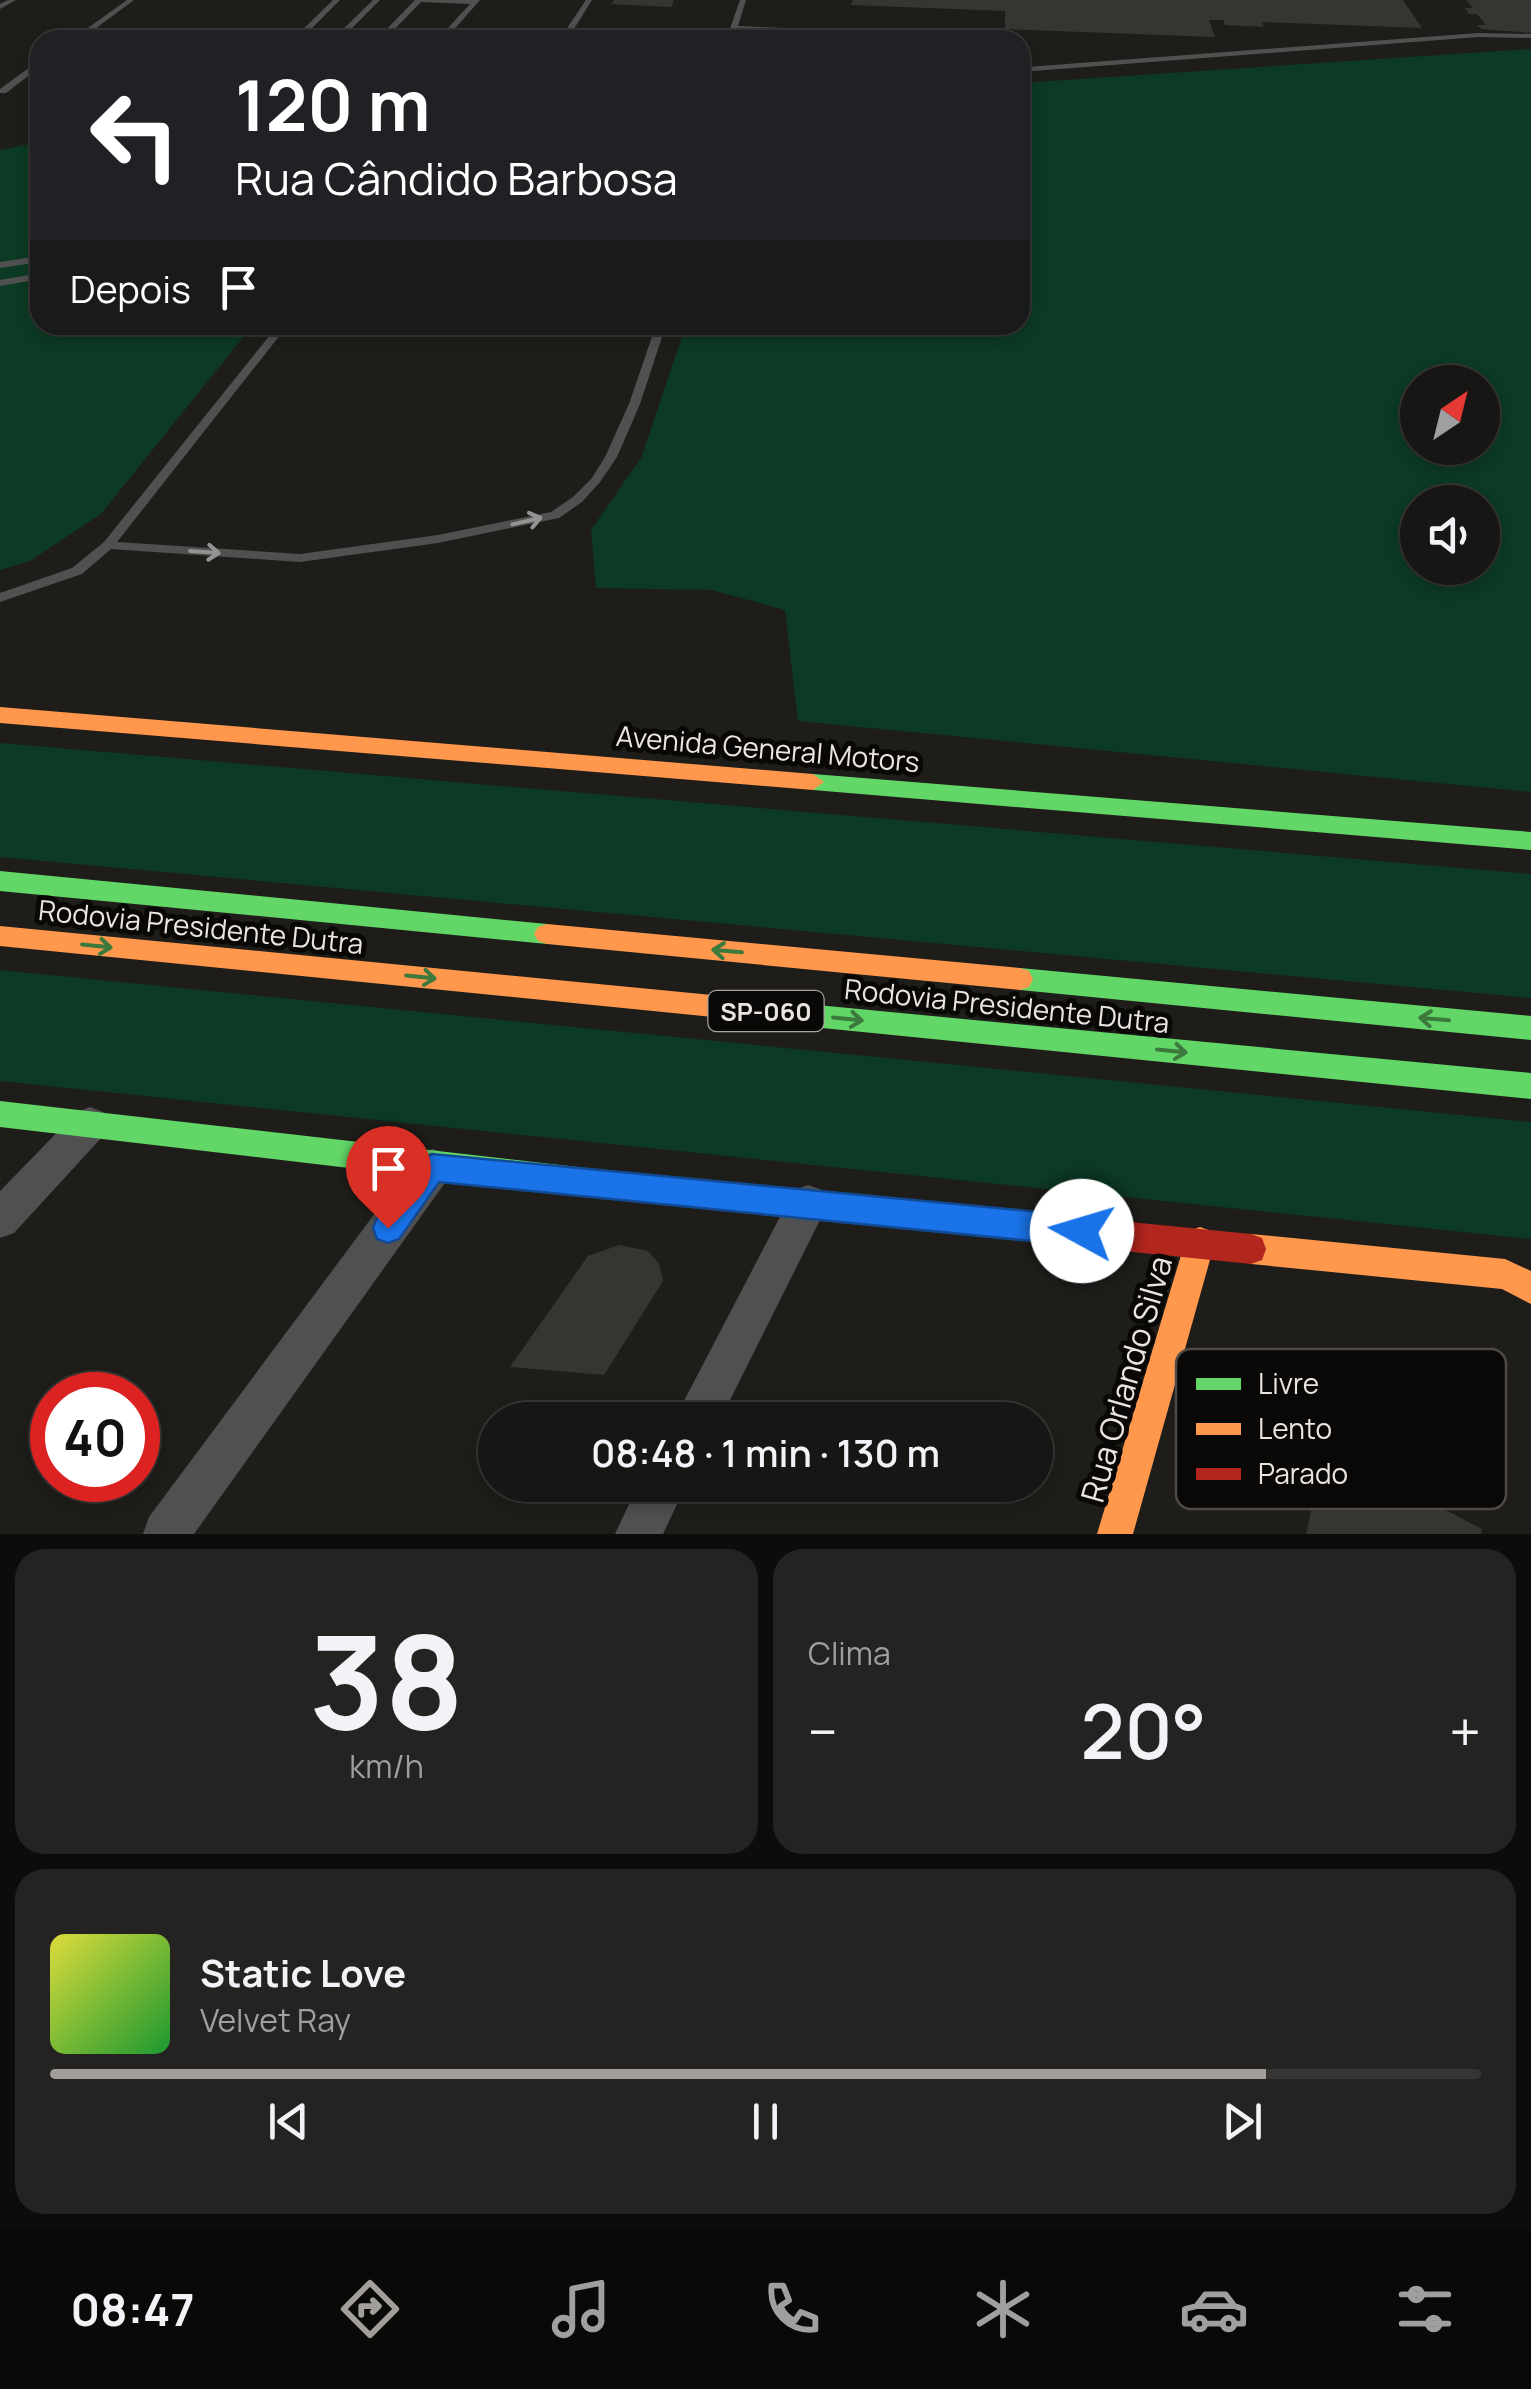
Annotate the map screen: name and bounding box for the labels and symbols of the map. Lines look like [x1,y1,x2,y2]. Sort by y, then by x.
north arrow [1400,365,1500,465]
one-way arrow [510,511,542,529]
one-way arrow [189,543,221,562]
street label: Avenida General Motors [615,716,921,780]
street label: Rodovia Presidente Dutra [37,890,365,962]
one-way arrow [80,937,113,956]
one-way arrow [712,941,744,960]
one-way arrow [404,968,436,987]
street label: Rodovia Presidente Dutra [843,969,1171,1041]
road number: SP-060 [708,991,824,1031]
one-way arrow [1418,1009,1451,1028]
one-way arrow [832,1010,864,1029]
one-way arrow [1155,1041,1188,1060]
pin [346,1126,431,1229]
position arrow [1030,1179,1134,1283]
street label: Rua Orlando Silva [1070,1251,1182,1507]
legend [1176,1349,1506,1509]
text: Livre [1258,1364,1319,1402]
speed limit sign: 40 [30,1372,160,1502]
text: Lento [1258,1409,1332,1447]
text: Parado [1258,1454,1348,1492]

